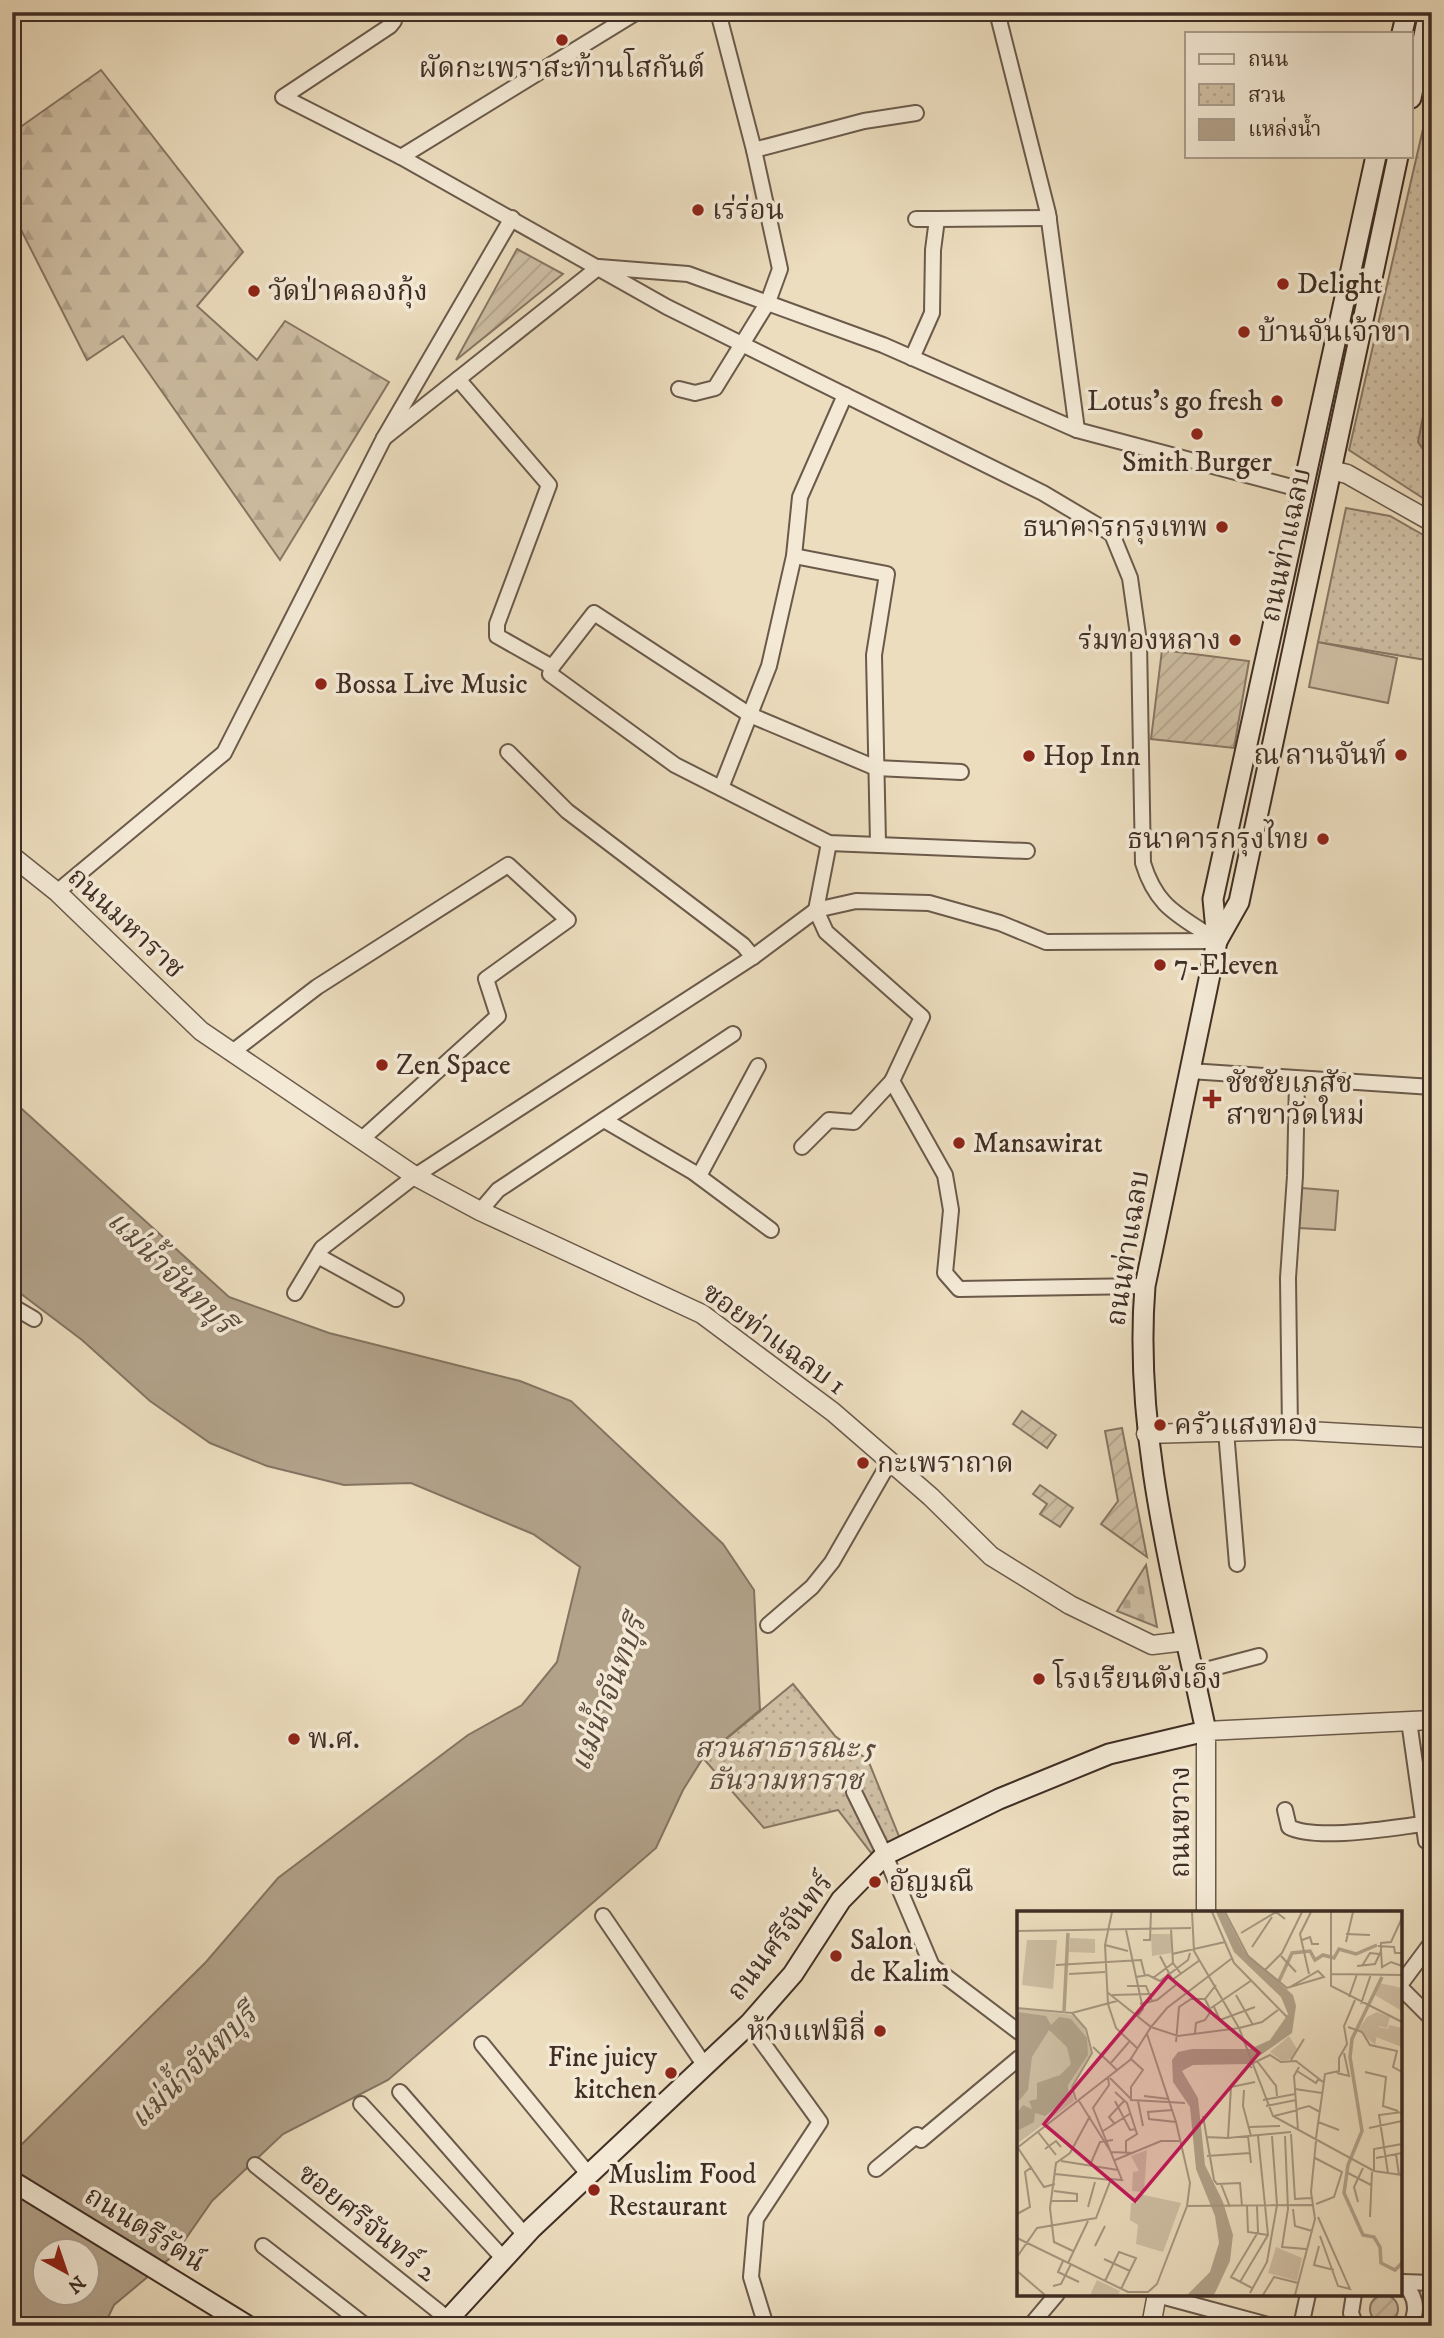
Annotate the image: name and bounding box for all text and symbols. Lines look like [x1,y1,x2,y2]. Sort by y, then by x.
marker: ผัดกะเพราสะท้านโสกันต์ [554,32,570,48]
legend [1185,32,1412,158]
text: ถนน [1248,47,1289,73]
place label: ผัดกะเพราสะท้านโสกันต์ [419,48,705,86]
text: สวน [1248,83,1286,109]
text: แหล่งน้ำ [1248,113,1321,143]
place label: เร่ร่อน [712,193,784,228]
marker: เร่ร่อน [690,202,706,218]
place label: Delight [1297,267,1382,302]
place label: วัดป่าคลองกุ้ง [268,274,428,309]
marker: Delight [1275,276,1291,292]
marker: วัดป่าคลองกุ้ง [246,283,262,299]
place label: บ้านจันเจ้าขา [1258,315,1411,350]
marker: บ้านจันเจ้าขา [1236,324,1252,340]
place label: Lotus's go fresh [1087,384,1263,419]
marker: Lotus's go fresh [1269,393,1285,409]
marker: Smith Burger [1189,426,1205,442]
place label: Smith Burger [1122,445,1272,480]
street label: ถนนท่าแฉลบ [1253,465,1319,625]
place label: ธนาคารกรุงเทพ [1022,510,1208,545]
marker: ธนาคารกรุงเทพ [1214,519,1230,535]
place label: ร่มทองหลาง [1078,623,1221,658]
marker: ร่มทองหลาง [1227,632,1243,648]
place label: Bossa Live Music [335,667,528,702]
marker: Bossa Live Music [313,676,329,692]
place label: ณ ลานจันท์ [1253,738,1387,773]
place label: Hop Inn [1043,739,1141,774]
marker: ณ ลานจันท์ [1393,747,1409,763]
marker: Hop Inn [1021,748,1037,764]
place label: ธนาคารกรุงไทย [1127,819,1309,857]
marker: ธนาคารกรุงไทย [1315,831,1331,847]
street label: ถนนมหาราช [60,860,192,986]
place label: 7-Eleven [1174,948,1279,983]
marker: 7-Eleven [1152,957,1168,973]
place label: Zen Space [396,1048,511,1083]
marker: Zen Space [374,1057,390,1073]
place label: ชัชชัยเภสัช สาขาวัดใหม่ [1226,1066,1365,1133]
marker: ชัชชัยเภสัช สาขาวัดใหม่ [1204,1091,1220,1107]
place label: Mansawirat [973,1126,1103,1161]
marker: Mansawirat [951,1135,967,1151]
street label: ถนนท่าแฉลบ [1098,1168,1158,1328]
water label: แม่น้ำจันทบุรี [99,1200,249,1347]
street label: ซอยท่าแฉลบ 1 [695,1275,853,1403]
place label: ครัวแสงทอง [1174,1408,1318,1443]
marker: ครัวแสงทอง [1152,1417,1168,1433]
place label: กะเพราถาด [877,1446,1014,1481]
marker: กะเพราถาด [855,1455,871,1471]
water label: แม่น้ำจันทบุรี [558,1604,657,1777]
place label: โรงเรียนตังเอ็ง [1052,1659,1222,1697]
marker: โรงเรียนตังเอ็ง [1031,1671,1047,1687]
place label: พ.ศ. [308,1722,360,1757]
marker: พ.ศ. [286,1731,302,1747]
park label: สวนสาธารณะ 5 ธันวามหาราช [695,1731,877,1798]
street label: ถนนขวาง [1163,1766,1198,1878]
place label: อัญมณี [889,1865,974,1900]
street label: ถนนศรีจันทร์ [719,1866,841,2008]
marker: อัญมณี [867,1874,883,1890]
inset map [1017,1911,1402,2296]
place label: Salon de Kalim [850,1923,950,1990]
marker: Salon de Kalim [828,1948,844,1964]
water label: แม่น้ำจันทบุรี [119,1990,269,2137]
place label: ห้างแฟมิลี่ [747,2010,866,2049]
marker: ห้างแฟมิลี่ [872,2023,888,2039]
place label: Fine juicy kitchen [548,2040,658,2107]
marker: Fine juicy kitchen [663,2065,679,2081]
street label: ซอยศรีจันทร์ 2 [290,2156,444,2290]
place label: Muslim Food Restaurant [608,2157,756,2224]
street label: ถนนตรีรัตน์ [78,2178,212,2280]
marker: Muslim Food Restaurant [586,2182,602,2198]
north arrow [32,2236,102,2306]
text: N [62,2270,89,2298]

